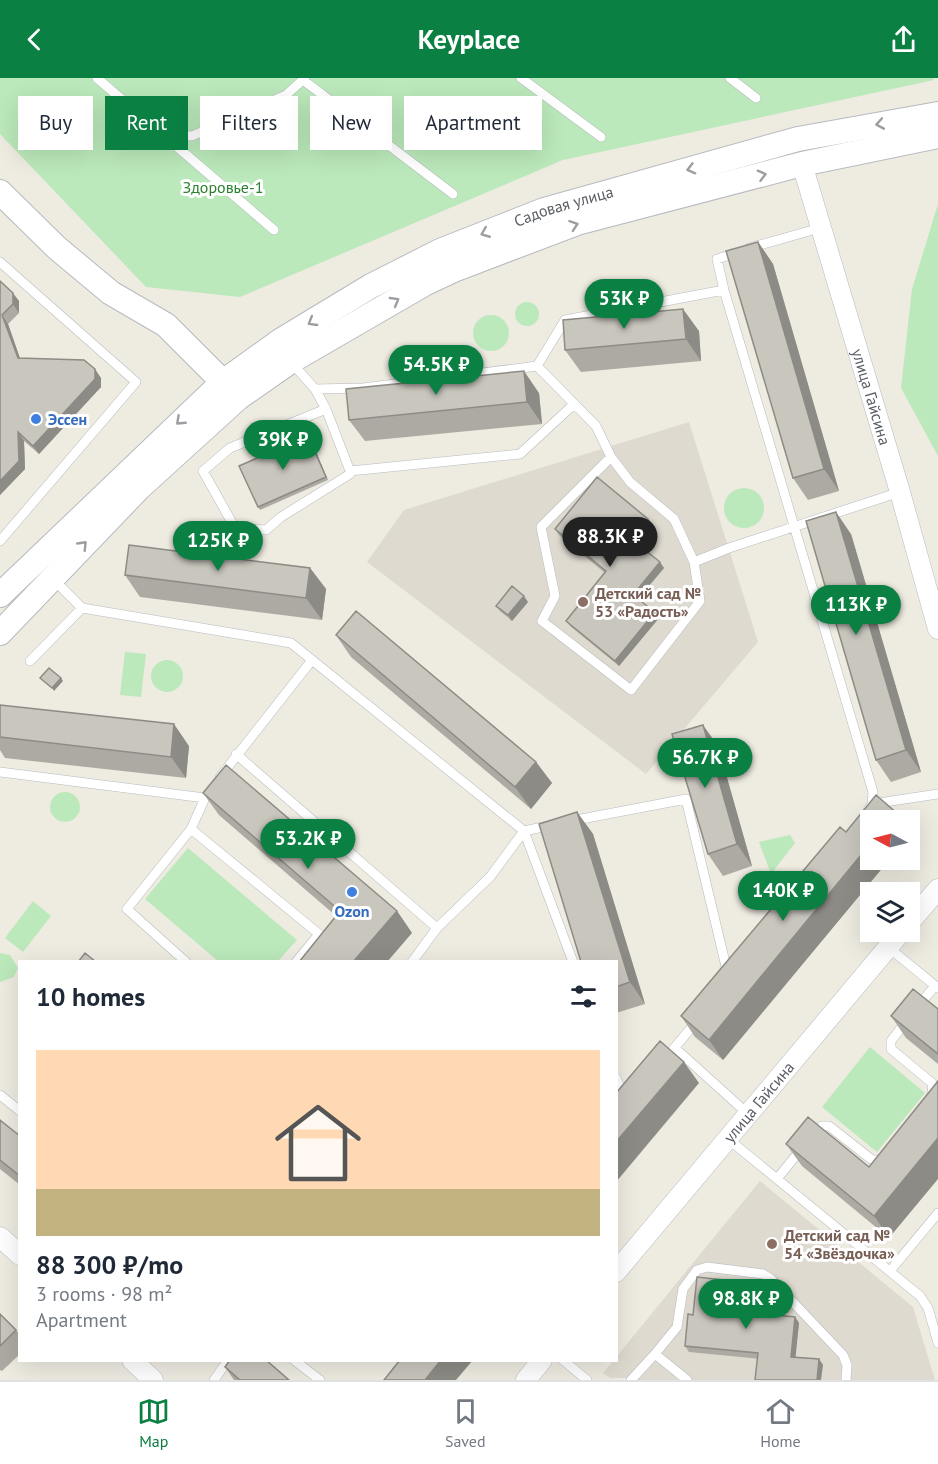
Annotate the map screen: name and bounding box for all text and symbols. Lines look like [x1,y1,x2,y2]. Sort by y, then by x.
text: Keyplace [418,22,520,56]
icon: back [18,23,51,56]
icon: share [887,23,920,56]
chip: Buy [18,96,93,150]
chip: Rent [105,96,188,150]
chip: Filters [200,96,298,150]
chip: New [310,96,392,150]
chip: Apartment [404,96,542,150]
one-way arrow [876,117,886,130]
one-way arrow [686,162,697,174]
one-way arrow [757,169,767,182]
park label: Здоровье-1 [183,177,263,197]
street label: Садовая улица [511,181,615,231]
one-way arrow [568,220,579,232]
one-way arrow [480,226,491,238]
pin: 53K ₽ [582,279,666,330]
text: 53K ₽ [599,285,649,311]
one-way arrow [389,297,399,308]
one-way arrow [308,315,318,327]
pin: 54.5K ₽ [381,345,491,396]
street label: улица Гайсина [848,346,895,447]
text: 54.5K ₽ [402,351,470,377]
place label: Эссен [48,409,87,429]
marker: Эссен [29,412,43,426]
one-way arrow [176,414,187,425]
pin: 39K ₽ [241,420,325,471]
text: 39K ₽ [258,426,308,452]
pin: 88.3K ₽ [555,517,665,568]
pin: 125K ₽ [169,521,267,572]
text: 88.3K ₽ [576,523,644,549]
text: 125K ₽ [187,527,249,553]
one-way arrow [76,541,87,551]
place label: Детский сад № 53 «Радость» [595,583,701,621]
pin: 113K ₽ [807,585,905,636]
text: 113K ₽ [825,591,887,617]
marker: Детский сад № 53 «Радость» [576,595,590,609]
pin: 56.7K ₽ [650,738,760,789]
text: 56.7K ₽ [671,744,739,770]
north arrow [860,810,920,870]
map controls [860,810,920,942]
pin: 53.2K ₽ [253,819,363,870]
text: 53.2K ₽ [274,825,342,851]
pin: 140K ₽ [734,871,832,922]
text: 140K ₽ [752,877,814,903]
button: layers [860,882,920,942]
marker: Ozon [345,885,359,899]
place label: Ozon [335,901,369,921]
text: 10 homes [36,980,145,1013]
icon: filters [567,980,600,1013]
street label: улица Гайсина [719,1057,798,1146]
icon: home [264,1089,372,1197]
place label: Детский сад № 54 «Звёздочка» [784,1225,895,1263]
marker: Детский сад № 54 «Звёздочка» [765,1237,779,1251]
text: 88 300 ₽/mo [36,1248,183,1281]
pin: 98.8K ₽ [691,1279,801,1330]
text: 3 rooms · 98 m² [36,1281,172,1307]
text: 98.8K ₽ [712,1285,780,1311]
text: Apartment [36,1307,127,1333]
tab: Map [137,1395,170,1451]
tab: Saved [445,1395,486,1451]
tab: Home [760,1395,801,1451]

